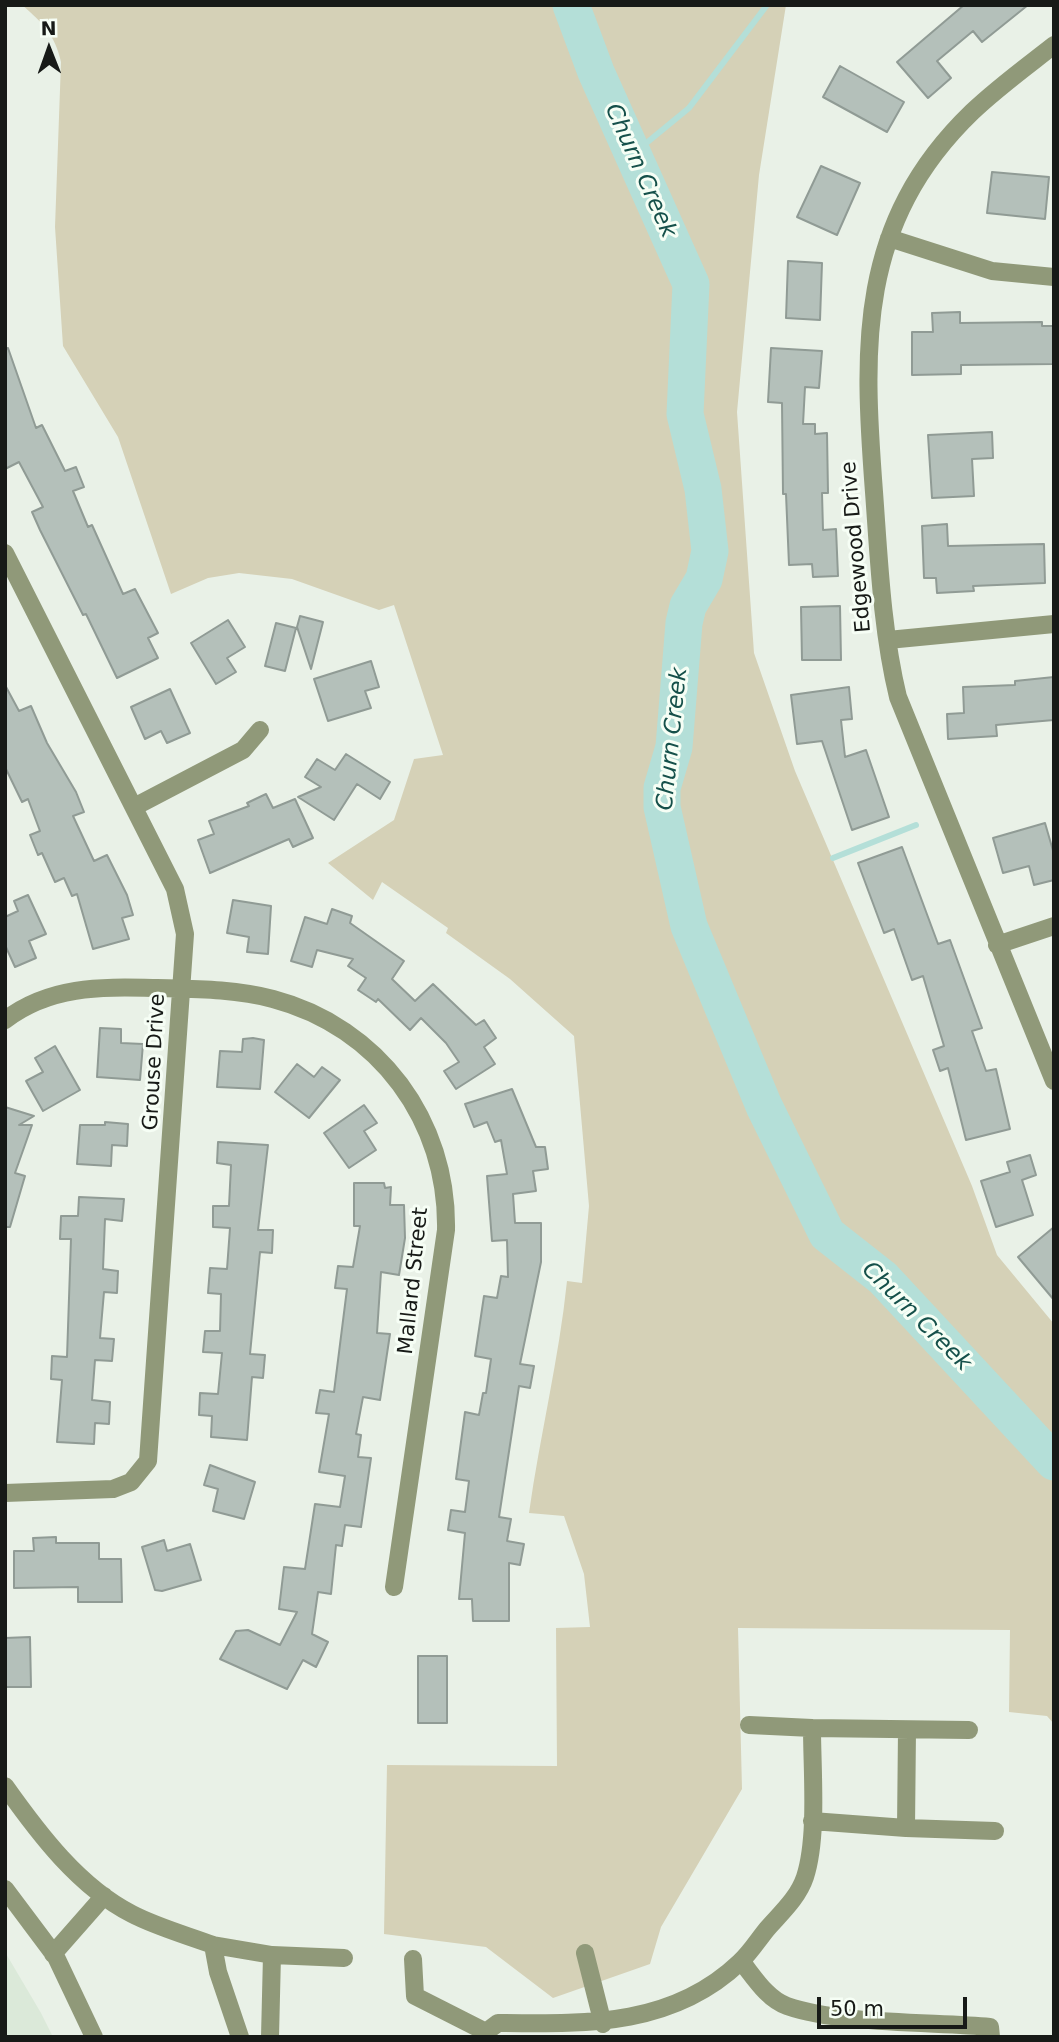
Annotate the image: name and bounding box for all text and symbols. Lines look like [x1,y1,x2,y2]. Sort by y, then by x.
north arrow [14,14,84,84]
text: N [40,17,57,39]
water label: Churn Creek [598,100,682,242]
street label: Edgewood Drive [837,460,877,634]
water label: Churn Creek [652,666,694,812]
street label: Grouse Drive [139,993,171,1131]
street label: Mallard Street [394,1206,434,1356]
water label: Churn Creek [855,1256,977,1378]
scale bar [821,1982,972,2026]
text: 50 m [830,1997,884,2021]

